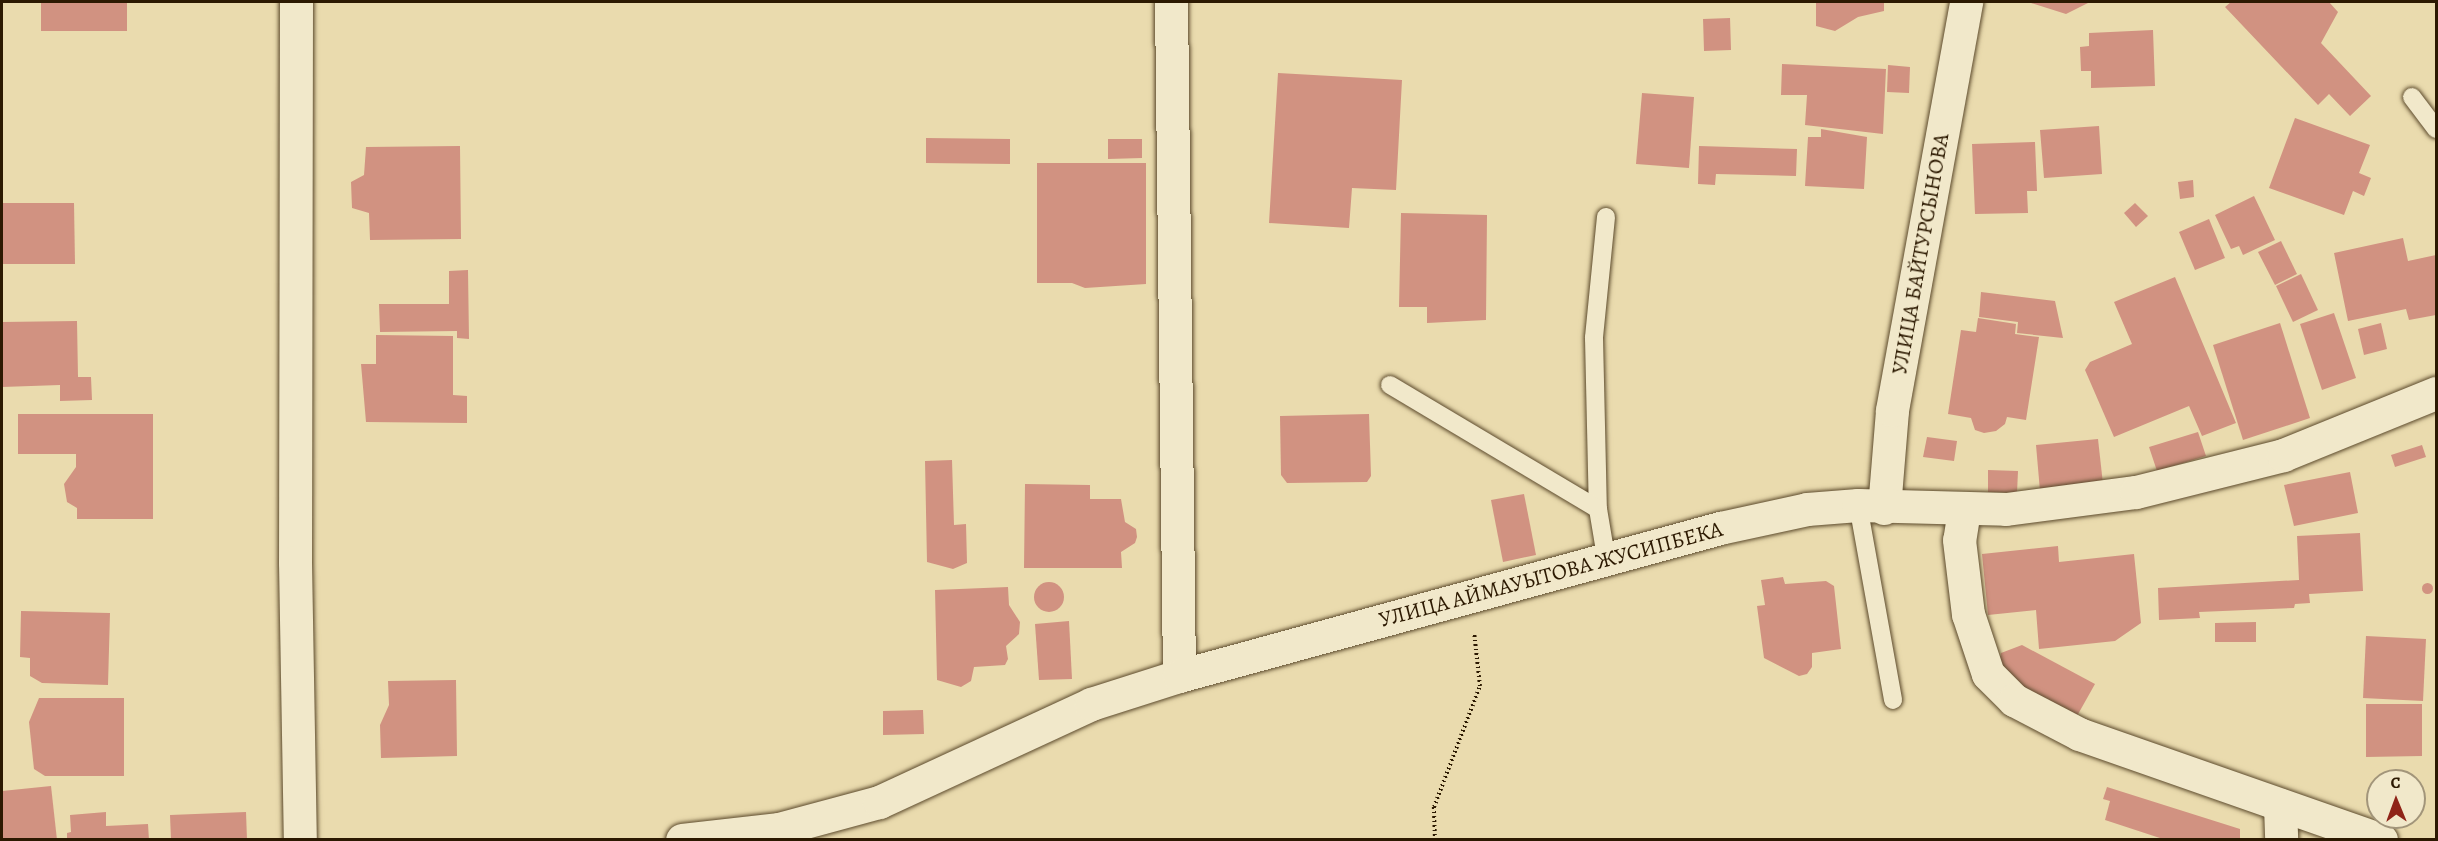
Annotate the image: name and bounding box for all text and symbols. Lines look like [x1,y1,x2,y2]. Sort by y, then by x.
street label: УЛИЦА БАЙТУРСЫНОВА [1887,131,1955,377]
street label: УЛИЦА АЙМАУЫТОВА ЖУСИПБЕКА [1376,516,1726,634]
north arrow [2366,769,2426,829]
text: С [2391,772,2401,794]

